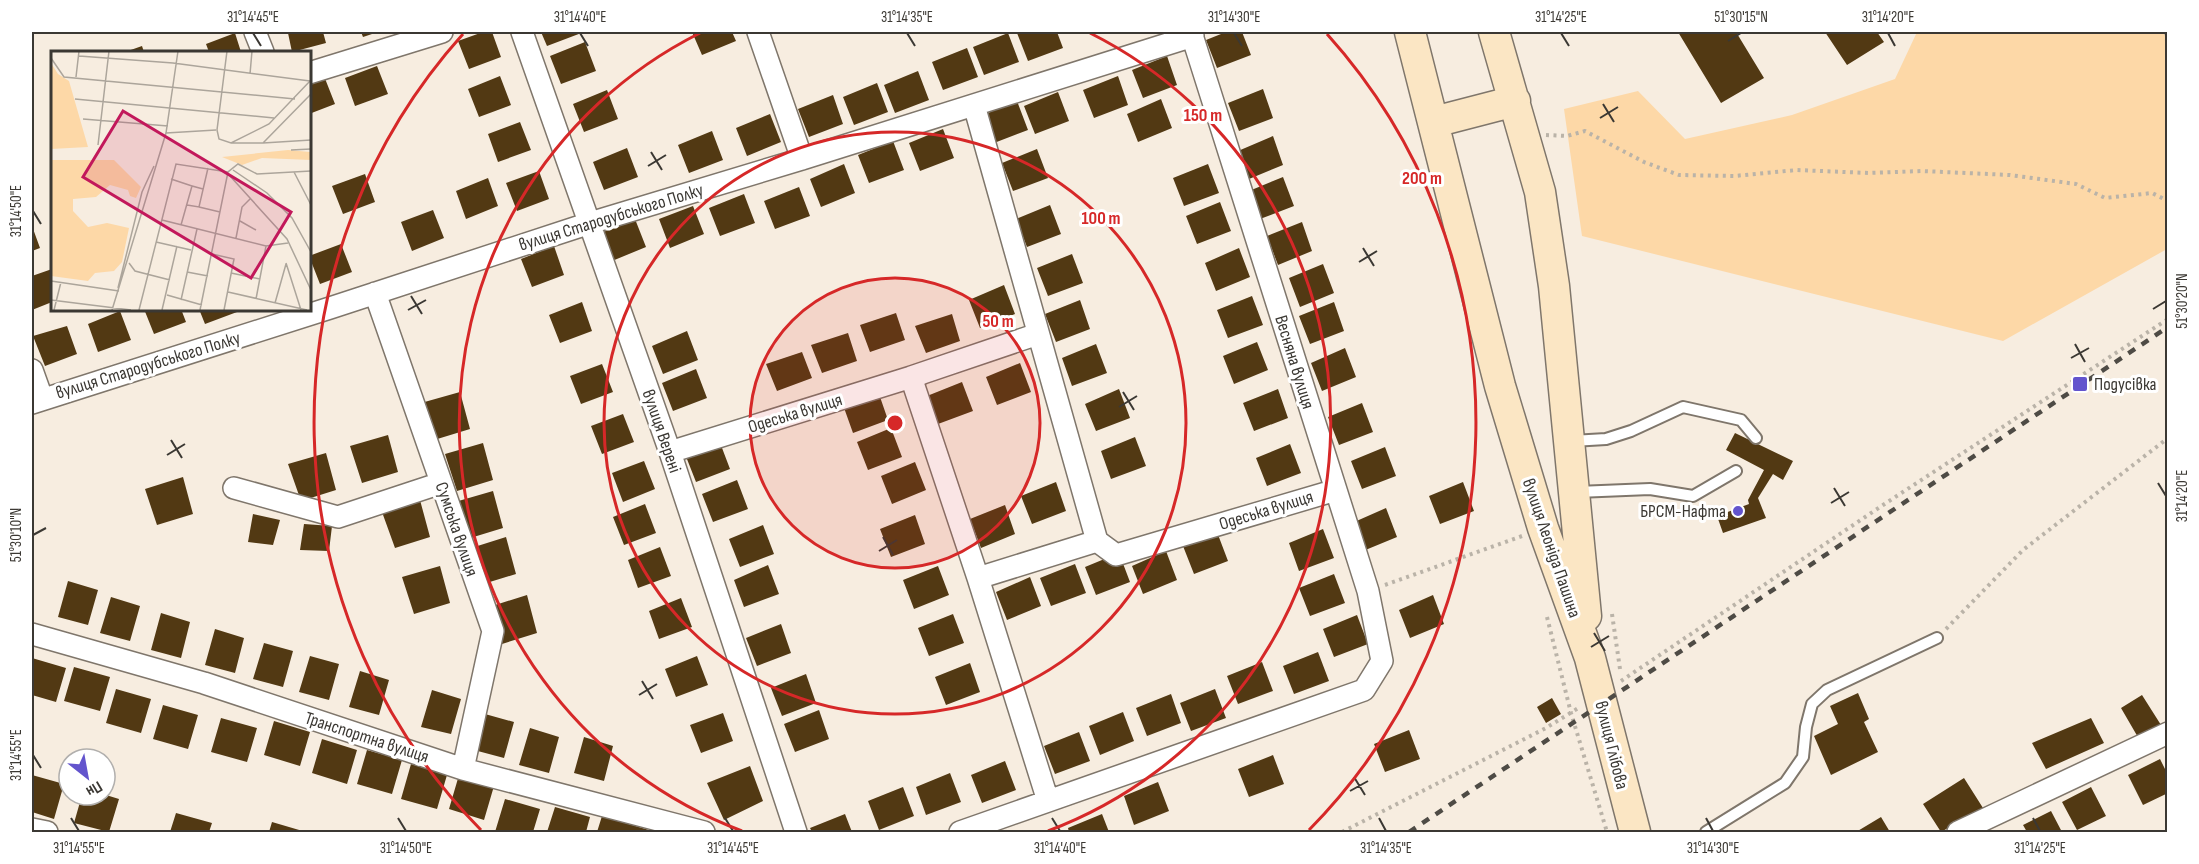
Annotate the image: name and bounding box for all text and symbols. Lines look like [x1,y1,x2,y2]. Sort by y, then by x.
text: 31°14'45"E [227,8,279,27]
text: 31°14'40"E [554,8,606,27]
text: 31°14'35"E [881,8,933,27]
text: 31°14'30"E [1208,8,1260,27]
text: 31°14'25"E [1535,8,1587,27]
text: 51°30'15"N [1714,8,1768,27]
text: 31°14'20"E [1862,8,1914,27]
inset map [51,51,310,310]
text: 150 m [1184,105,1222,126]
text: 200 m [1402,168,1442,189]
street label: вулиця Стародубського Полку [516,179,706,256]
text: 31°14'50"E [7,185,26,237]
text: 100 m [1082,208,1121,229]
text: 51°30'20"N [2173,273,2192,329]
text: 50 m [982,311,1014,332]
street label: Весняна вулиця [1270,313,1319,412]
street label: вулиця Стародубського Полку [53,327,243,404]
place label: Подусівка [2094,374,2157,395]
marker: Подусівка [2071,375,2089,393]
street label: вулиця Верені [638,387,686,475]
street label: Одеська вулиця [746,389,845,438]
centre of rings [885,413,905,433]
text: 31°14'20"E [2173,470,2192,522]
street label: вулиця Леоніда Пашина [1518,476,1585,621]
street label: Сумська вулиця [431,479,482,579]
street label: Одеська вулиця [1217,486,1316,535]
place label: БРСМ-Нафта [1640,501,1726,522]
marker: БРСМ-Нафта [1731,504,1745,518]
text: 51°30'10"N [7,508,26,562]
street label: вулиця Глібова [1590,699,1633,791]
street label: Транспортна вулиця [302,708,432,767]
text: 31°14'55"E [7,729,26,781]
north arrow [57,747,117,807]
text: Пн [82,776,105,801]
text: 31°14'55"E [53,839,105,858]
text: 31°14'50"E [380,839,432,858]
text: 31°14'45"E [707,839,759,858]
text: 31°14'40"E [1034,839,1086,858]
text: 31°14'35"E [1360,839,1412,858]
text: 31°14'30"E [1687,839,1739,858]
text: 31°14'25"E [2014,839,2066,858]

